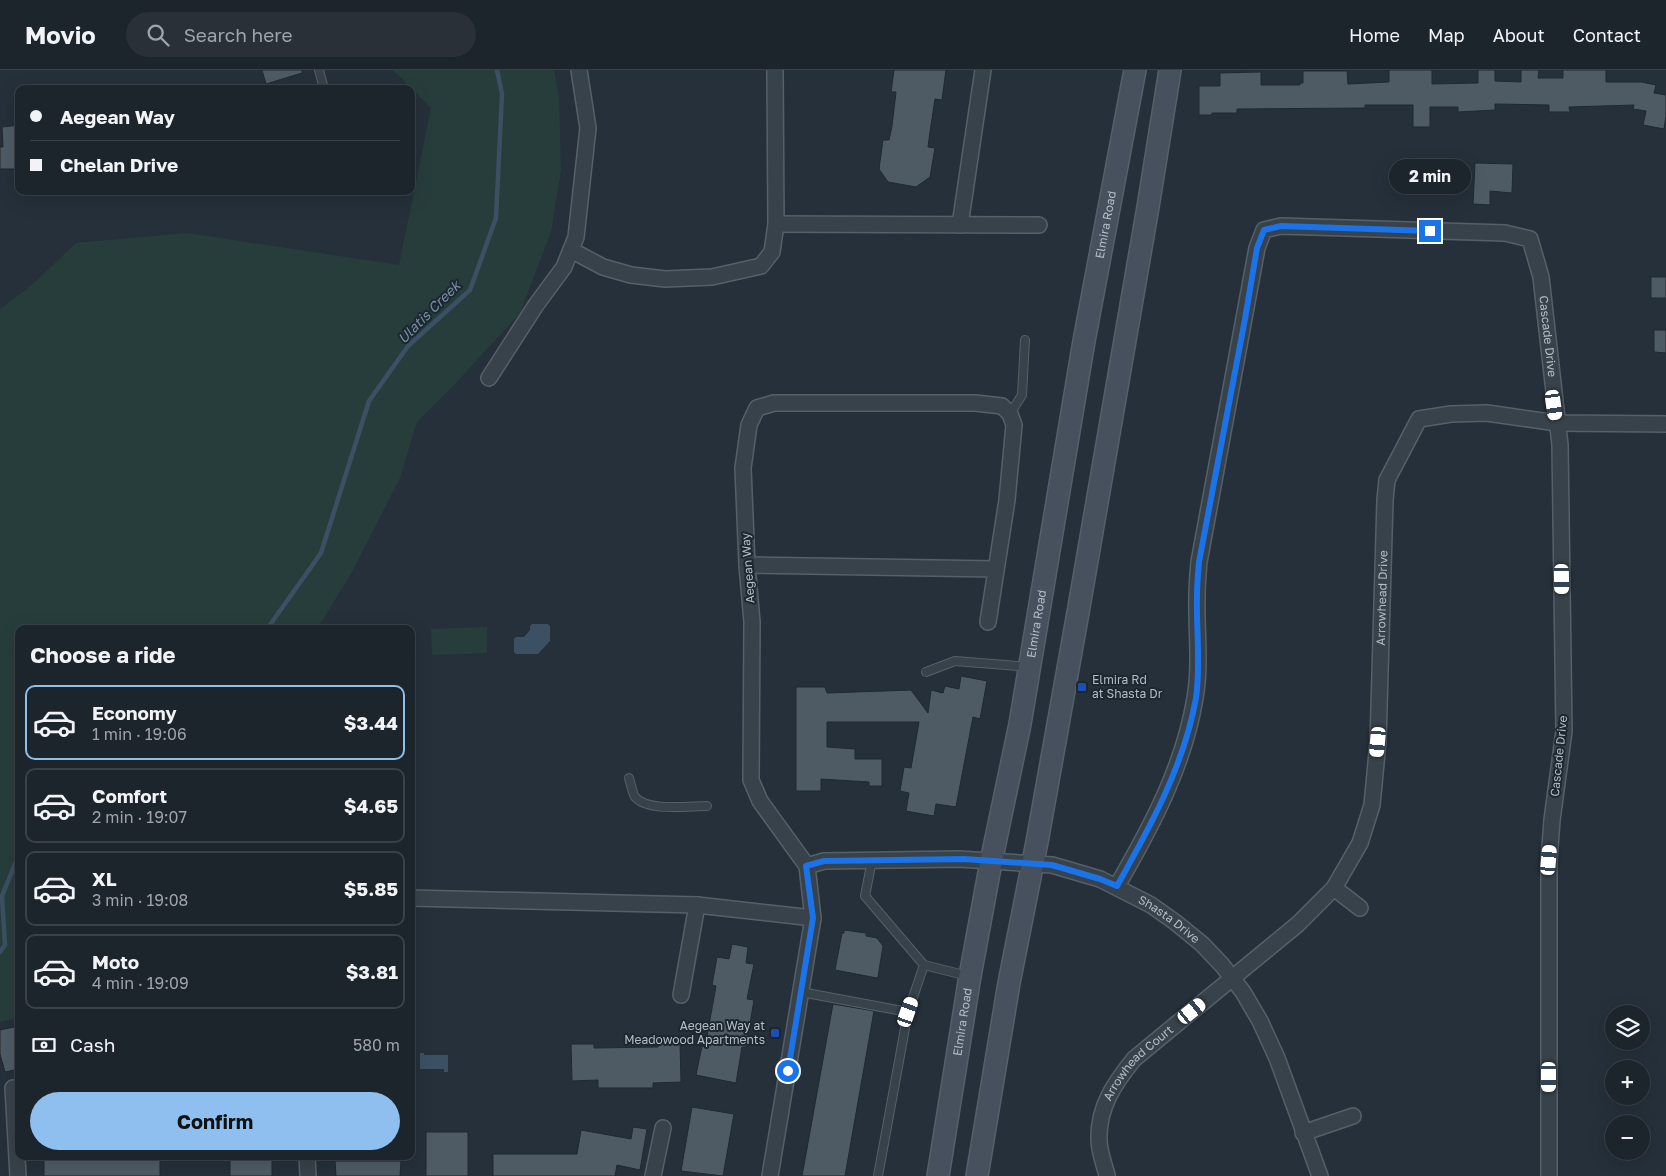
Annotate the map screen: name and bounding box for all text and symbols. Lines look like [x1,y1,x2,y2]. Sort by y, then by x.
search box [126,12,476,57]
text: Movio [25,20,96,49]
icon: search [144,21,172,49]
text: Search here [184,23,293,46]
text: Home [1349,24,1400,46]
text: Map [1428,24,1465,46]
text: About [1493,24,1545,46]
text: Contact [1573,24,1641,46]
text: Aegean Way [60,105,175,128]
text: Chelan Drive [60,153,178,176]
callout: 2 min [1389,159,1471,194]
text: 2 min [1409,166,1451,186]
street label: Elmira Road [1092,190,1119,260]
route end [1419,220,1441,242]
water label: Ulatis Creek [394,275,465,347]
street label: Cascade Drive [1536,295,1560,378]
car [1544,389,1563,421]
street label: Aegean Way [738,532,757,604]
street label: Arrowhead Drive [1373,550,1391,646]
car [1554,564,1569,594]
street label: Elmira Road [1023,589,1049,659]
text: Choose a ride [30,641,176,668]
place label: Elmira Rd at Shasta Dr [1092,672,1163,701]
marker: Elmira Rd at Shasta Dr [1076,681,1088,693]
icon: car [32,700,77,745]
text: Economy [92,701,177,724]
text: $3.44 [344,711,398,734]
street label: Cascade Drive [1547,715,1570,797]
text: 1 min · 19:06 [92,724,187,744]
car [1369,726,1386,758]
icon: car [32,783,77,828]
text: Comfort [92,784,167,807]
text: $4.65 [344,794,398,817]
text: 2 min · 19:07 [92,807,187,827]
car [1540,844,1557,876]
icon: car [32,866,77,911]
text: XL [92,867,117,890]
text: $5.85 [344,877,398,900]
text: 3 min · 19:08 [92,890,188,910]
street label: Shasta Drive [1136,892,1203,946]
icon: car [32,949,77,994]
text: Moto [92,950,139,973]
text: $3.81 [346,960,398,983]
text: 4 min · 19:09 [92,973,189,993]
street label: Elmira Road [949,987,975,1057]
car [896,995,919,1029]
car [1175,996,1208,1026]
map controls [1605,1005,1650,1160]
button: layers [1605,1005,1650,1050]
place label: Aegean Way at Meadowood Apartments [624,1018,765,1047]
street label: Arrowhead Court [1100,1022,1176,1103]
marker: Aegean Way at Meadowood Apartments [769,1027,781,1039]
icon: cash [30,1031,58,1059]
text: Cash [70,1033,115,1056]
text: 580 m [353,1035,400,1055]
route start [777,1060,799,1082]
button: + [1605,1060,1650,1105]
car [1541,1062,1556,1092]
button: Confirm [30,1092,400,1150]
button: − [1605,1115,1650,1160]

